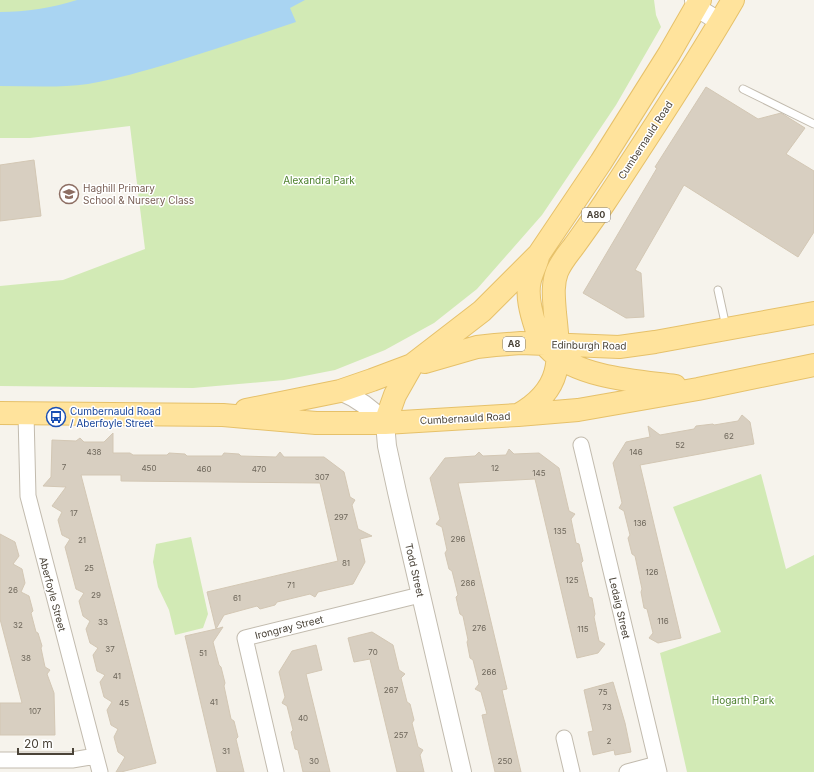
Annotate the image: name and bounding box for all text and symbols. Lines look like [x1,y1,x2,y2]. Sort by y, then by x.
street label: Cumbernauld Road [615,99,675,181]
park label: Alexandra Park [283,174,355,186]
place label: Haghill Primary School & Nursery Class [83,182,194,206]
school or university icon: Haghill Primary School & Nursery Class [58,183,80,205]
road number: A80 [582,208,610,222]
road number: A8 [503,337,525,351]
street label: Edinburgh Road [551,338,627,352]
place label: Cumbernauld Road / Aberfoyle Street [70,405,161,429]
bus stop icon: Cumbernauld Road / Aberfoyle Street [45,406,67,428]
street label: Cumbernauld Road [419,410,511,426]
house number: 62 [724,431,734,441]
house number: 52 [675,440,685,450]
house number: 438 [86,447,102,457]
house number: 146 [629,447,643,457]
house number: 7 [62,462,67,472]
house number: 450 [141,463,157,473]
house number: 12 [491,463,499,473]
house number: 460 [196,464,212,474]
house number: 470 [252,464,266,474]
house number: 145 [532,468,546,478]
house number: 307 [315,472,330,482]
house number: 17 [70,508,78,518]
house number: 297 [334,512,349,522]
house number: 136 [633,518,647,528]
house number: 135 [553,526,567,536]
house number: 296 [451,534,465,544]
house number: 21 [78,535,86,545]
street label: Todd Street [403,542,427,599]
street label: Aberfoyle Street [37,555,69,633]
house number: 81 [342,558,350,568]
house number: 25 [84,563,94,573]
house number: 126 [645,567,659,577]
house number: 125 [566,575,579,585]
street label: Ledaig Street [607,576,633,641]
house number: 286 [461,578,475,588]
house number: 71 [287,580,295,590]
house number: 26 [8,585,18,595]
house number: 29 [91,590,101,600]
house number: 61 [233,593,241,603]
street label: Irongray Street [253,613,325,641]
house number: 116 [657,616,669,626]
house number: 33 [98,617,108,627]
house number: 32 [13,620,23,630]
house number: 276 [472,623,486,633]
house number: 115 [577,624,589,634]
house number: 37 [105,644,115,654]
house number: 70 [368,647,378,657]
house number: 51 [199,648,207,658]
house number: 38 [21,653,31,663]
house number: 266 [482,667,496,677]
house number: 41 [113,671,121,681]
house number: 267 [384,685,399,695]
house number: 75 [598,687,608,697]
park label: Hogarth Park [712,694,775,706]
house number: 41 [210,697,218,707]
house number: 45 [119,698,129,708]
house number: 73 [602,702,612,712]
house number: 107 [29,706,42,716]
house number: 40 [298,713,308,723]
scale bar [18,730,73,756]
house number: 257 [394,730,409,740]
text: 20 m [24,736,53,751]
house number: 2 [607,736,612,746]
house number: 31 [222,746,230,756]
house number: 30 [309,756,319,766]
house number: 250 [498,756,512,766]

